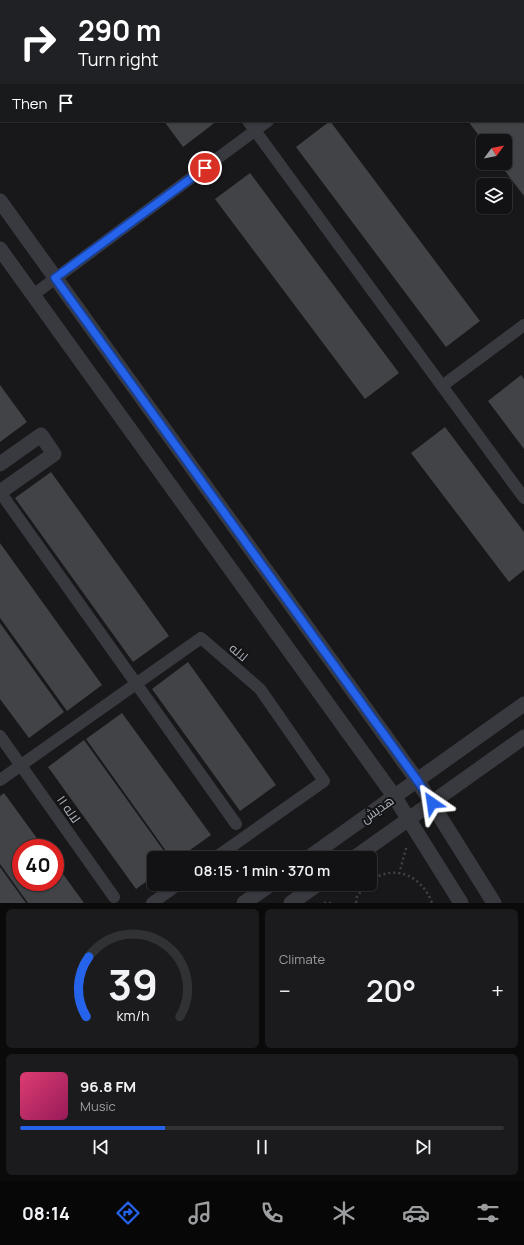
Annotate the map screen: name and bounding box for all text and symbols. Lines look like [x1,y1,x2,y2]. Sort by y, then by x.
text: 290 m [78,11,161,49]
icon: right [12,16,64,68]
text: Turn right [78,47,159,71]
icon: arrive [55,92,77,114]
text: Then [12,93,47,114]
north arrow [476,134,512,170]
map controls [476,134,512,214]
pin [188,151,222,185]
icon: arrive [194,157,216,179]
button: layers [476,178,512,214]
street label: لاله [226,639,252,665]
position arrow [411,782,453,824]
street label: هدیش [357,791,397,827]
street label: لاله ۱۱ [53,792,85,826]
speed limit sign: 40 [12,839,64,891]
text: 08:15 · 1 min · 370 m [194,860,330,881]
text: Climate [279,950,325,968]
text: 39 [107,955,158,1011]
text: 20° [366,970,416,1011]
text: − [279,976,291,1006]
text: + [491,976,504,1006]
text: km/h [116,1005,149,1024]
text: 96.8 FM [80,1076,136,1097]
text: Music [80,1097,116,1115]
icon: previous [90,1136,112,1158]
icon: pause [251,1136,273,1158]
icon: next [412,1136,434,1158]
icon: directions [114,1199,142,1227]
icon: music [186,1199,214,1227]
icon: phone [258,1199,286,1227]
icon: climate [330,1199,358,1227]
icon: car [402,1199,430,1227]
icon: filters [474,1199,502,1227]
text: 08:14 [22,1201,70,1225]

